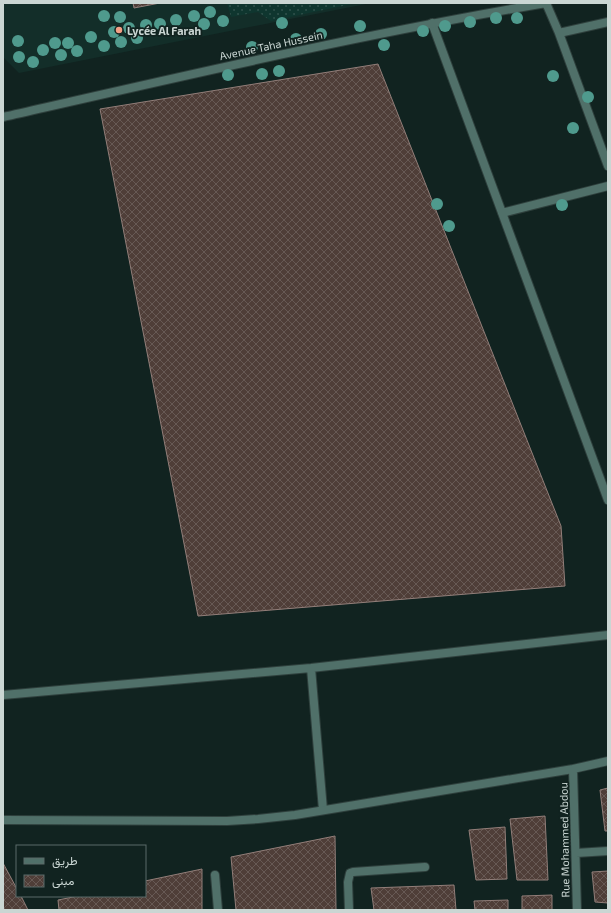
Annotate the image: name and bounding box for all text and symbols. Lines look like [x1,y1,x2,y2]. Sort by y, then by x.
place label: Lycée Al Farah [127,24,201,38]
marker: Lycée Al Farah [114,25,124,35]
street label: Avenue Taha Hussein [218,28,324,62]
street label: Rue Mohammed Abdou [556,782,572,898]
legend [16,845,146,897]
text: طريق [52,853,78,869]
text: مبنى [52,873,74,889]

